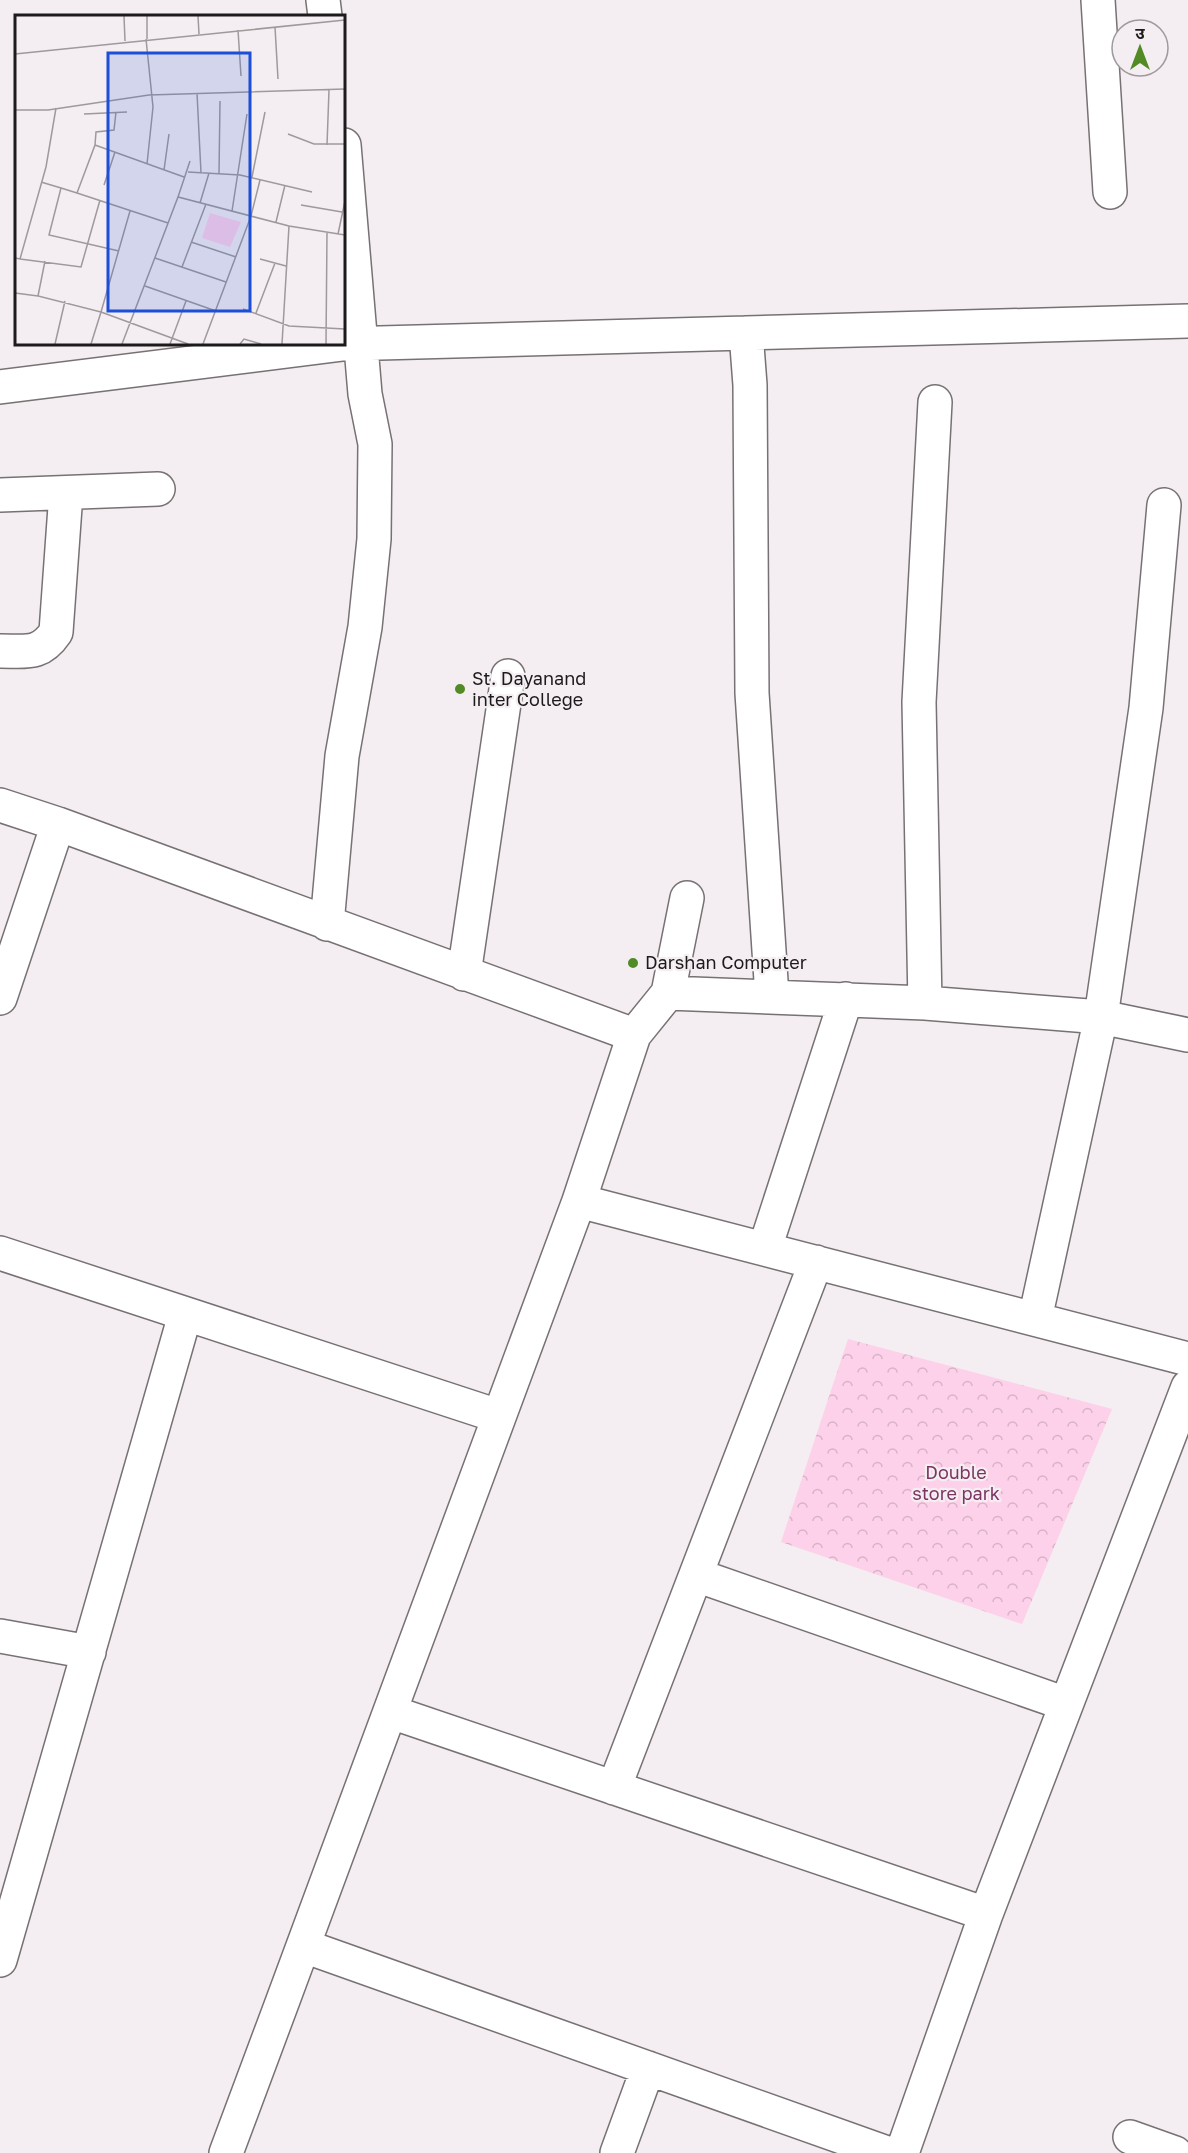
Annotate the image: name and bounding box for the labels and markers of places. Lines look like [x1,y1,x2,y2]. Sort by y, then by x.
place label: St. Dayanand inter College [472,667,586,710]
marker: St. Dayanand inter College [453,682,467,696]
place label: Darshan Computer [645,951,807,973]
marker: Darshan Computer [626,956,640,970]

